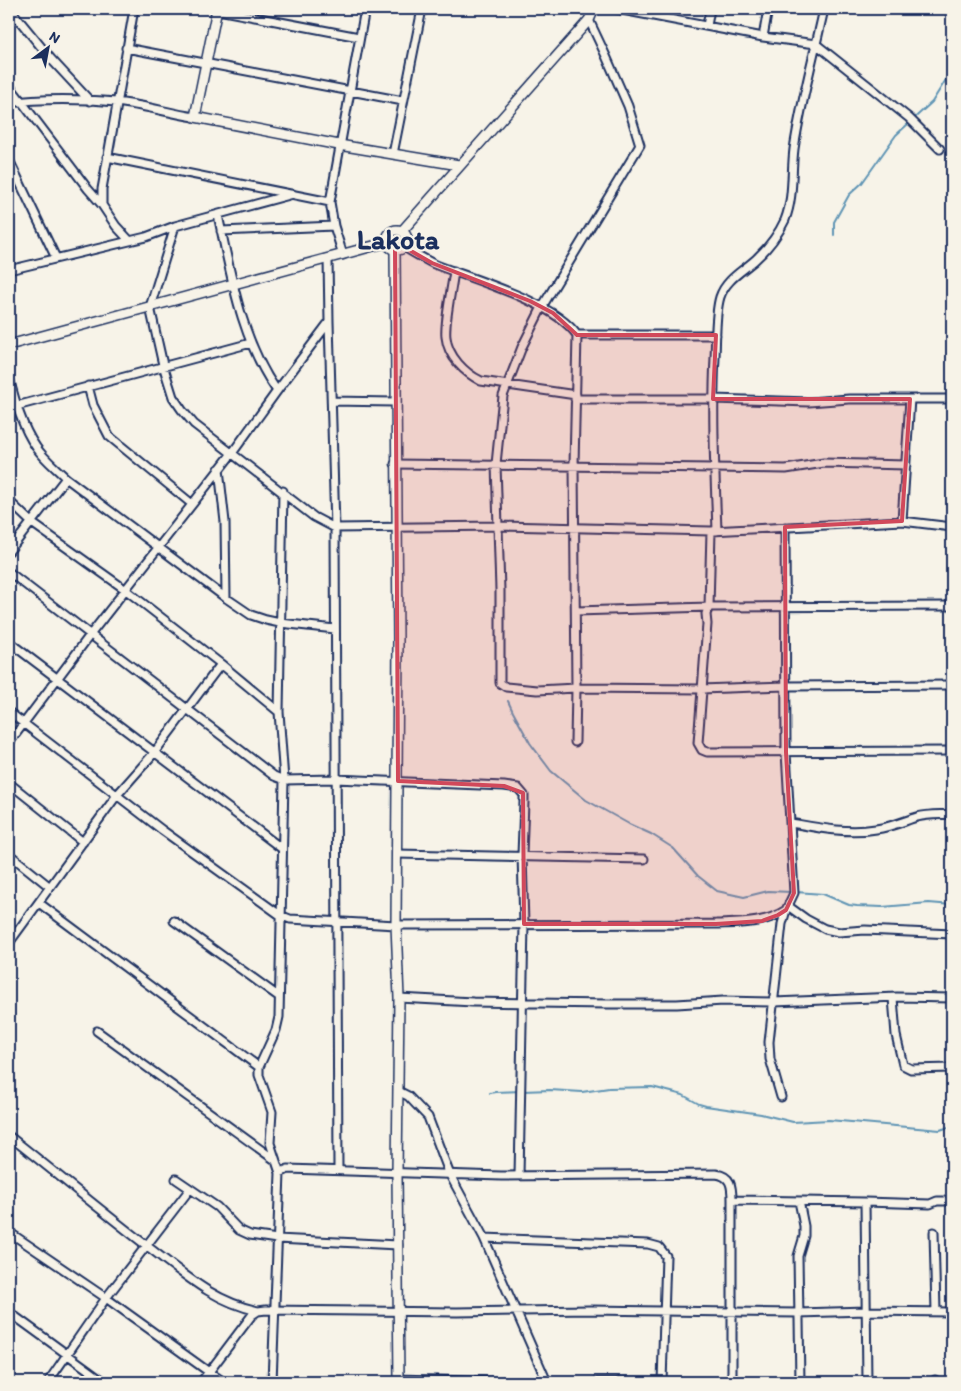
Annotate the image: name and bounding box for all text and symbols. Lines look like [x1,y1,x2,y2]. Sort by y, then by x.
north arrow [22,22,72,72]
text: N [46,28,63,47]
district label: Lakota [357,222,440,256]

